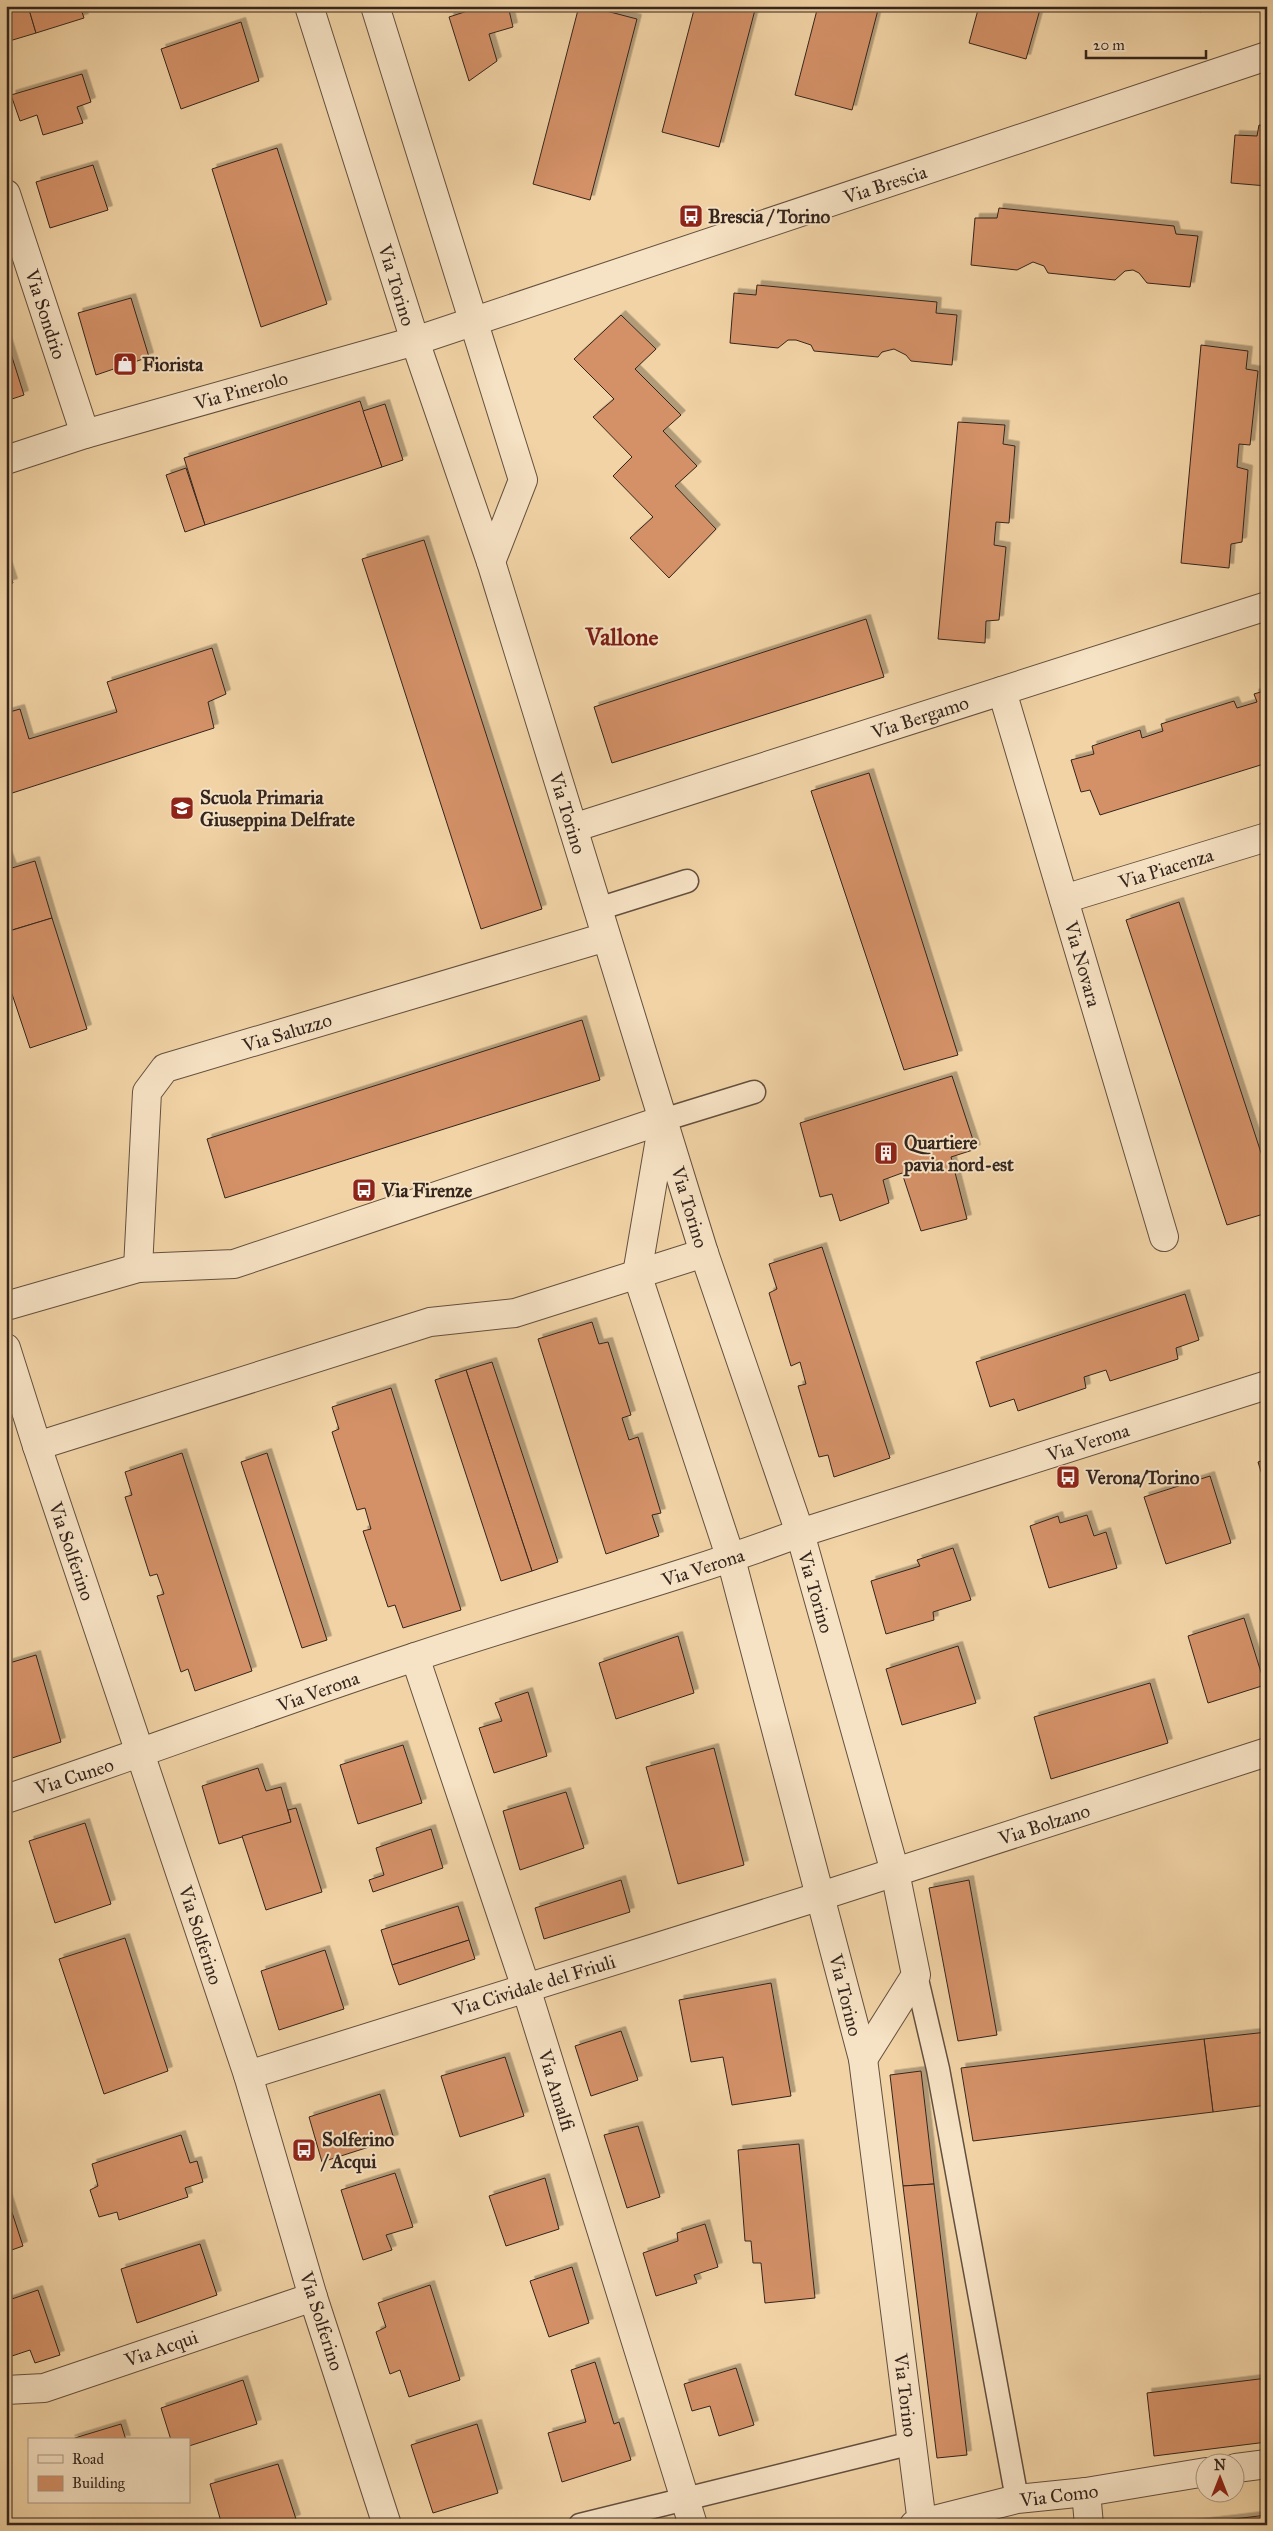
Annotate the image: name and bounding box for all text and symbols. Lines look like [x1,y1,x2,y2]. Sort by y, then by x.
scale bar [1086,28,1206,60]
text: 20 m [1093,36,1125,54]
street label: Via Brescia [840,160,931,209]
bus stop icon: Brescia / Torino [678,203,704,229]
place label: Brescia / Torino [708,205,831,228]
street label: Via Torino [373,241,420,329]
street label: Via Sondrio [20,265,71,362]
shop icon: Fiorista [112,351,138,377]
place label: Fiorista [142,353,204,376]
street label: Via Pinerolo [191,366,291,415]
district label: Vallone [584,622,659,652]
street label: Via Bergamo [868,691,972,745]
street label: Via Torino [544,769,591,857]
place label: Scuola Primaria Giuseppina Delfrate [200,786,355,832]
school or university icon: Scuola Primaria Giuseppina Delfrate [169,795,195,821]
street label: Via Piacenza [1115,843,1217,894]
street label: Via Novara [1059,918,1106,1011]
street label: Via Saluzzo [239,1008,335,1057]
place label: Quartiere pavia nord-est [903,1131,1014,1177]
building icon: Quartiere pavia nord-est [873,1140,899,1166]
street label: Via Torino [666,1163,713,1251]
bus stop icon: Via Firenze [351,1177,377,1203]
place label: Via Firenze [381,1179,472,1202]
street label: Via Verona [1043,1418,1133,1467]
bus stop icon: Verona/Torino [1055,1464,1081,1490]
place label: Verona/Torino [1085,1466,1200,1489]
street label: Via Solferino [44,1498,99,1604]
street label: Via Verona [658,1543,748,1592]
street label: Via Torino [793,1548,838,1636]
street label: Via Verona [273,1666,363,1717]
street label: Via Cuneo [31,1753,117,1800]
street label: Via Bolzano [995,1799,1093,1850]
street label: Via Solferino [173,1882,227,1988]
street label: Via Cividale del Friuli [449,1950,618,2021]
street label: Via Torino [824,1951,867,2039]
street label: Via Amalfi [533,2046,580,2133]
place label: Solferino / Acqui [320,2128,394,2174]
bus stop icon: Solferino / Acqui [291,2137,317,2163]
street label: Via Solferino [294,2268,348,2374]
street label: Via Acqui [121,2325,201,2373]
street label: Via Torino [889,2351,922,2438]
legend [28,2438,190,2504]
text: Road [72,2450,104,2468]
north arrow [1196,2454,1246,2504]
text: N [1214,2457,1226,2474]
text: Building [72,2474,126,2492]
street label: Via Como [1018,2479,1100,2512]

